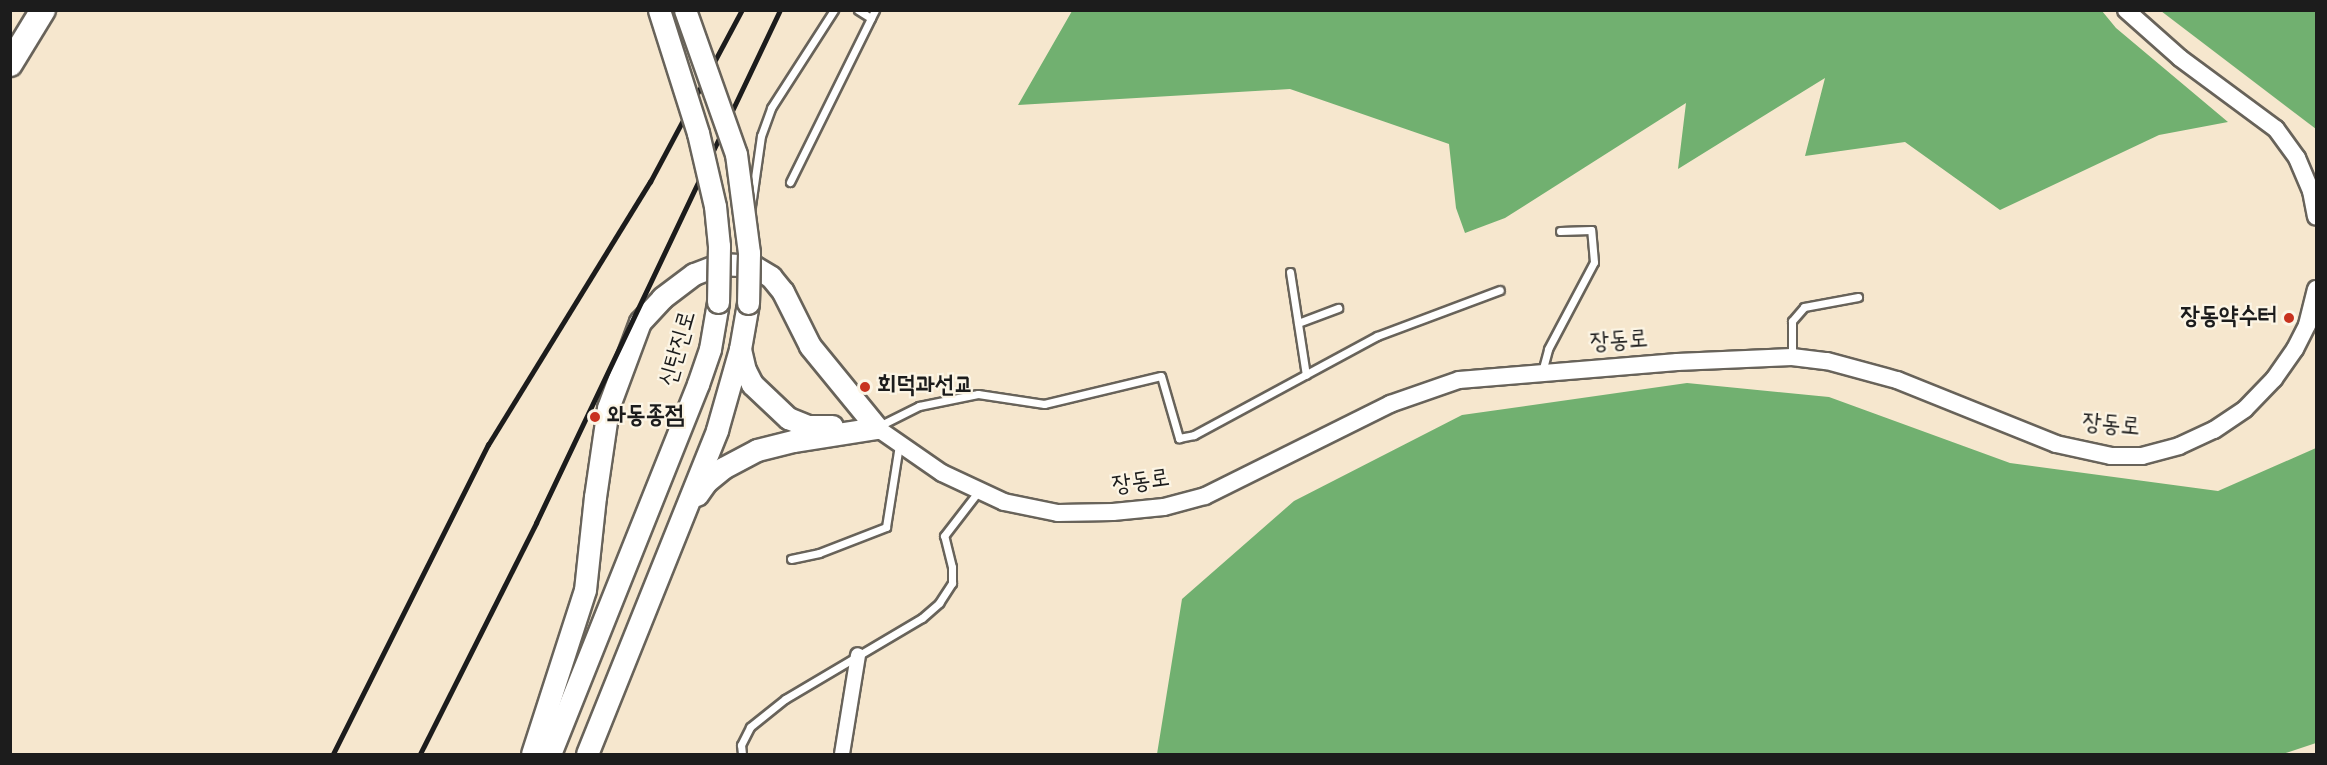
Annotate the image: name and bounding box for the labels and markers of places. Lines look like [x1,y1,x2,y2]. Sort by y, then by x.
place label: 장동약수터 [2180,304,2277,332]
marker: 장동약수터 [2282,311,2296,325]
place label: 회덕과선교 [877,373,974,401]
marker: 회덕과선교 [858,380,872,394]
place label: 와동종점 [607,403,684,431]
marker: 와동종점 [588,410,602,424]

